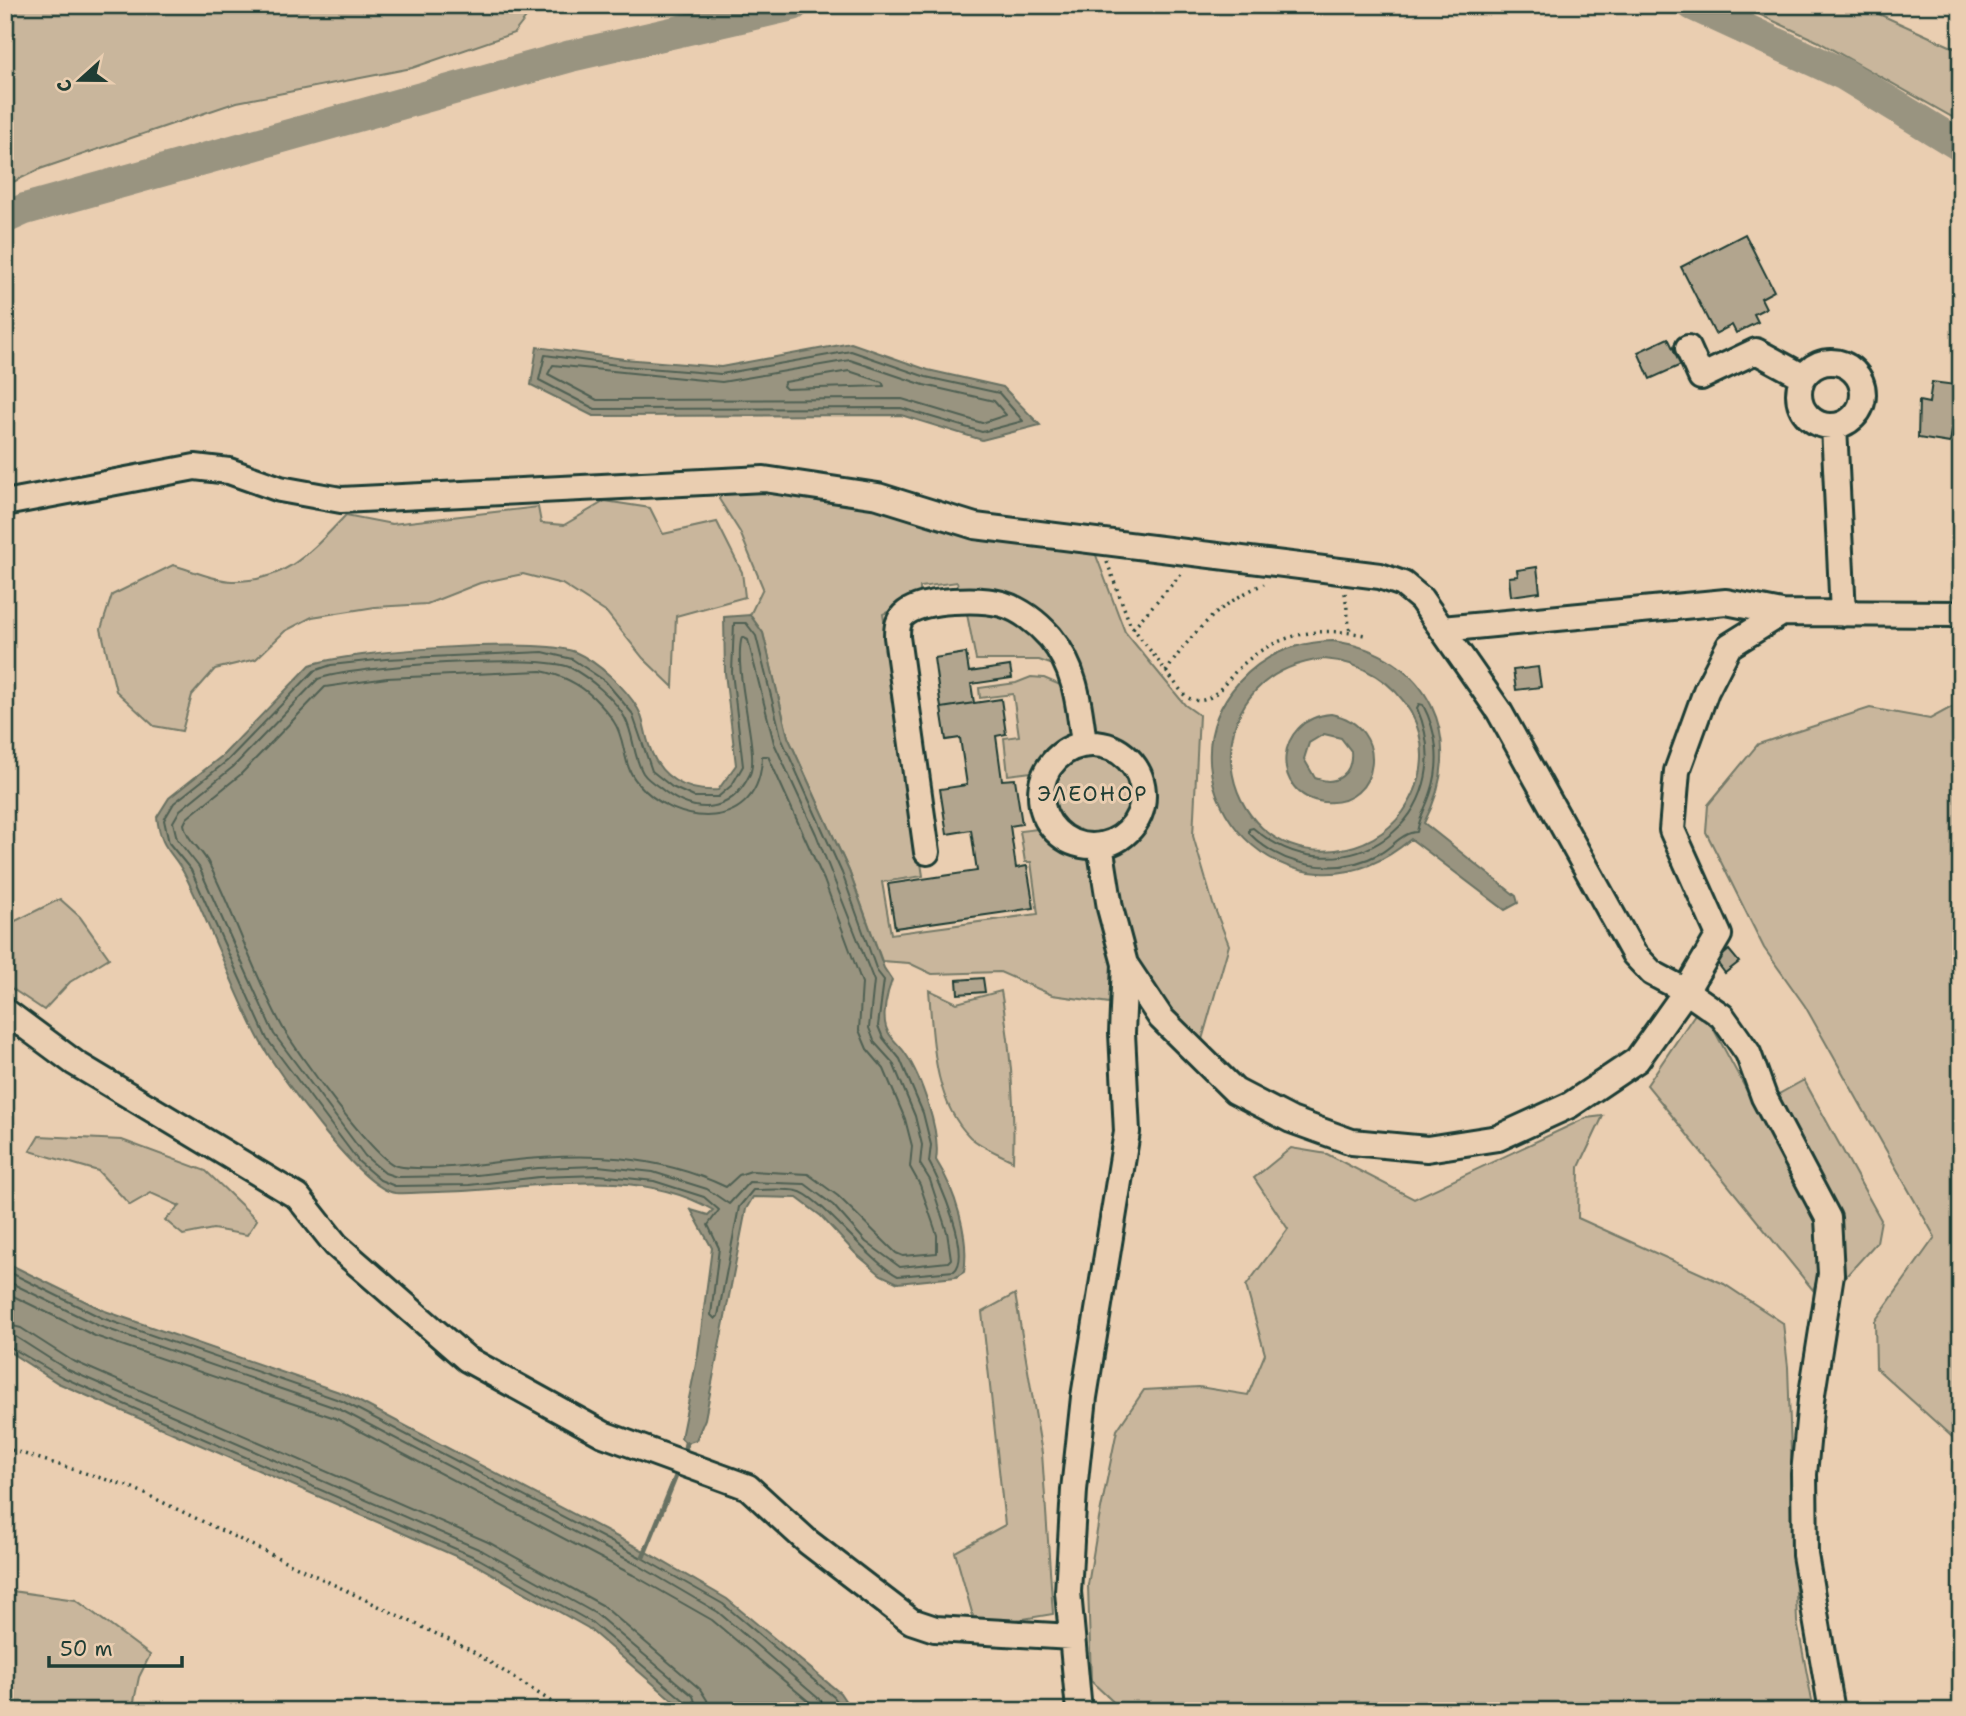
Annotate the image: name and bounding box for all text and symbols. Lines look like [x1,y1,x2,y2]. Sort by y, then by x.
north arrow [46,46,116,116]
text: С [51,76,78,96]
district label: ЭЛЕОНОР [1038,780,1149,808]
scale bar [49,1625,182,1669]
text: 50 m [60,1635,113,1663]

